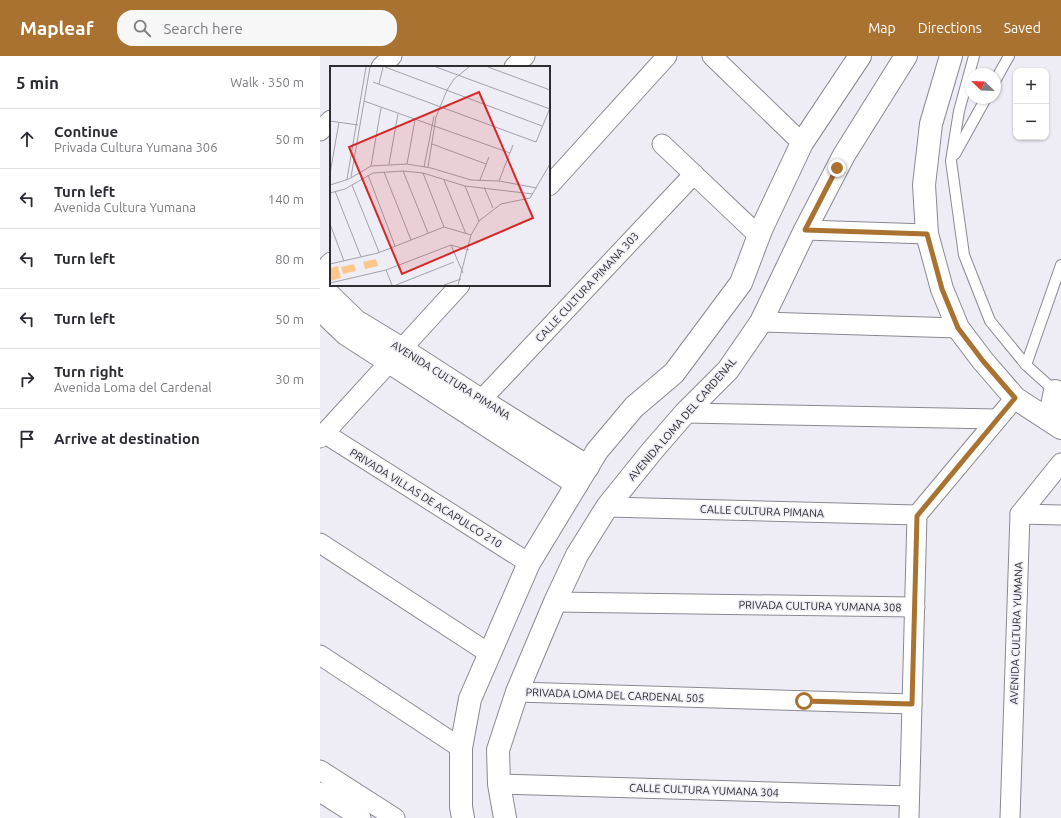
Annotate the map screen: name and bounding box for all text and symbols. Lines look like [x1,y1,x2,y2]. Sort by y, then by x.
search box [117,10,397,46]
text: Mapleaf [20,17,93,39]
icon: search [131,17,153,39]
text: Search here [163,20,243,37]
text: Map [868,20,896,36]
text: Directions [918,20,982,36]
text: Saved [1004,20,1041,36]
inset map [330,66,550,286]
north arrow [965,68,1001,104]
map controls [1013,68,1049,140]
button: + [1013,68,1049,104]
text: 5 min [16,73,59,92]
text: Walk · 350 m [230,75,304,89]
button: − [1013,104,1049,140]
text: Continue [54,123,118,140]
icon: ahead [16,128,38,150]
text: 50 m [275,132,304,146]
text: Privada Cultura Yumana 306 [54,140,218,154]
route end [828,159,846,177]
text: Turn left [54,183,115,200]
icon: left [16,188,38,210]
text: 140 m [268,192,304,206]
text: Avenida Cultura Yumana [54,200,196,214]
street label: CALLE CULTURA PIMANA 303 [533,230,641,344]
icon: left [16,248,38,270]
text: Turn left [54,250,115,267]
text: 80 m [275,252,304,266]
icon: left [16,308,38,330]
text: Turn left [54,310,115,327]
text: 50 m [275,312,304,326]
street label: AVENIDA CULTURA PIMANA [389,338,513,422]
street label: AVENIDA LOMA DEL CARDENAL [626,355,739,483]
text: Turn right [54,363,124,380]
icon: right [16,368,38,390]
text: 30 m [275,372,304,386]
text: Avenida Loma del Cardenal [54,380,212,394]
icon: arrive [16,428,38,450]
text: Arrive at destination [54,430,200,447]
street label: PRIVADA VILLAS DE ACAPULCO 210 [348,446,504,550]
street label: CALLE CULTURA PIMANA [700,503,825,519]
street label: AVENIDA CULTURA YUMANA [1008,561,1025,704]
street label: PRIVADA CULTURA YUMANA 308 [738,599,902,613]
street label: PRIVADA LOMA DEL CARDENAL 505 [525,686,705,704]
route start [795,692,813,710]
street label: CALLE CULTURA YUMANA 304 [629,781,779,799]

